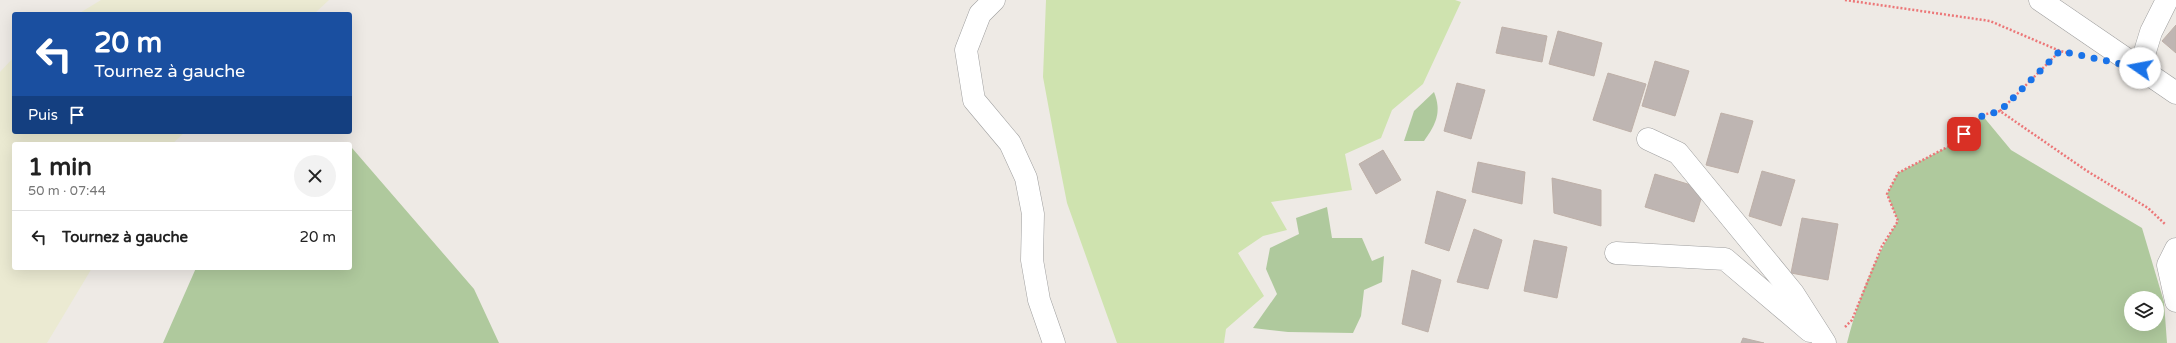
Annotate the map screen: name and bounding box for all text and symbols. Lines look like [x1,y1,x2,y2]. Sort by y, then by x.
text: 20 m [94,26,162,60]
icon: left [28,28,80,80]
position arrow [2119,47,2161,89]
text: Tournez à gauche [94,60,245,82]
icon: arrive [66,104,88,126]
text: Puis [28,106,58,124]
pin [1947,117,1981,151]
icon: arrive [1953,123,1975,145]
text: 1 min [28,153,92,182]
button: close [294,155,336,197]
text: 50 m · 07:44 [28,183,106,199]
icon: left [28,226,50,248]
text: Tournez à gauche [62,228,188,246]
text: 20 m [299,228,336,246]
map controls [2124,291,2164,331]
button: layers [2124,291,2164,331]

